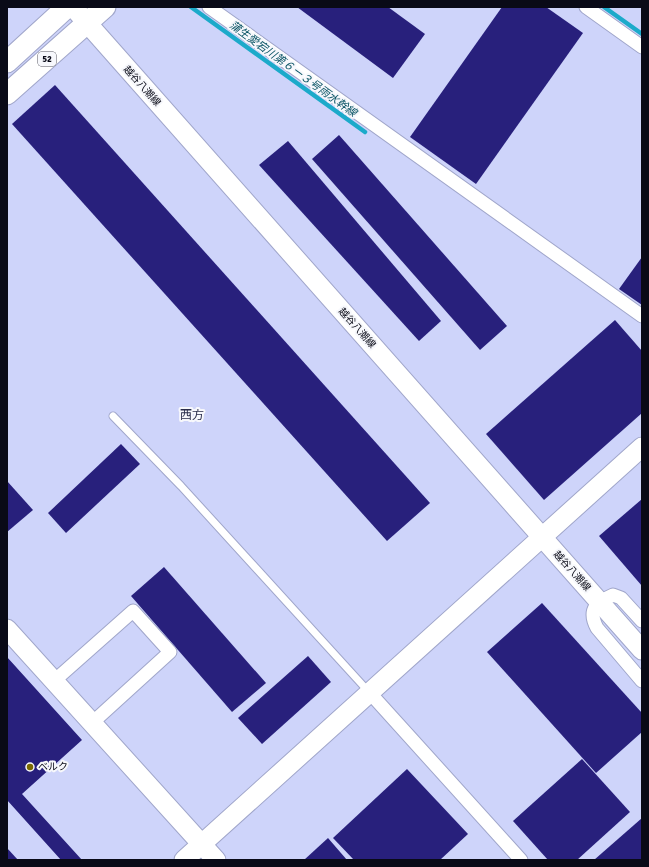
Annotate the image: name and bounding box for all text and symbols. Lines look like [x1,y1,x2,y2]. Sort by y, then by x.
water label: 蒲生愛宕川第６ー３号雨水幹線 [227,18,361,121]
road number: 52 [38,52,56,66]
street label: 越谷八潮線 [121,63,163,109]
street label: 越谷八潮線 [336,305,378,351]
district label: 西方 [180,408,204,423]
street label: 越谷八潮線 [551,548,593,594]
place label: ベルク [38,761,68,773]
marker: ベルク [25,762,35,772]

